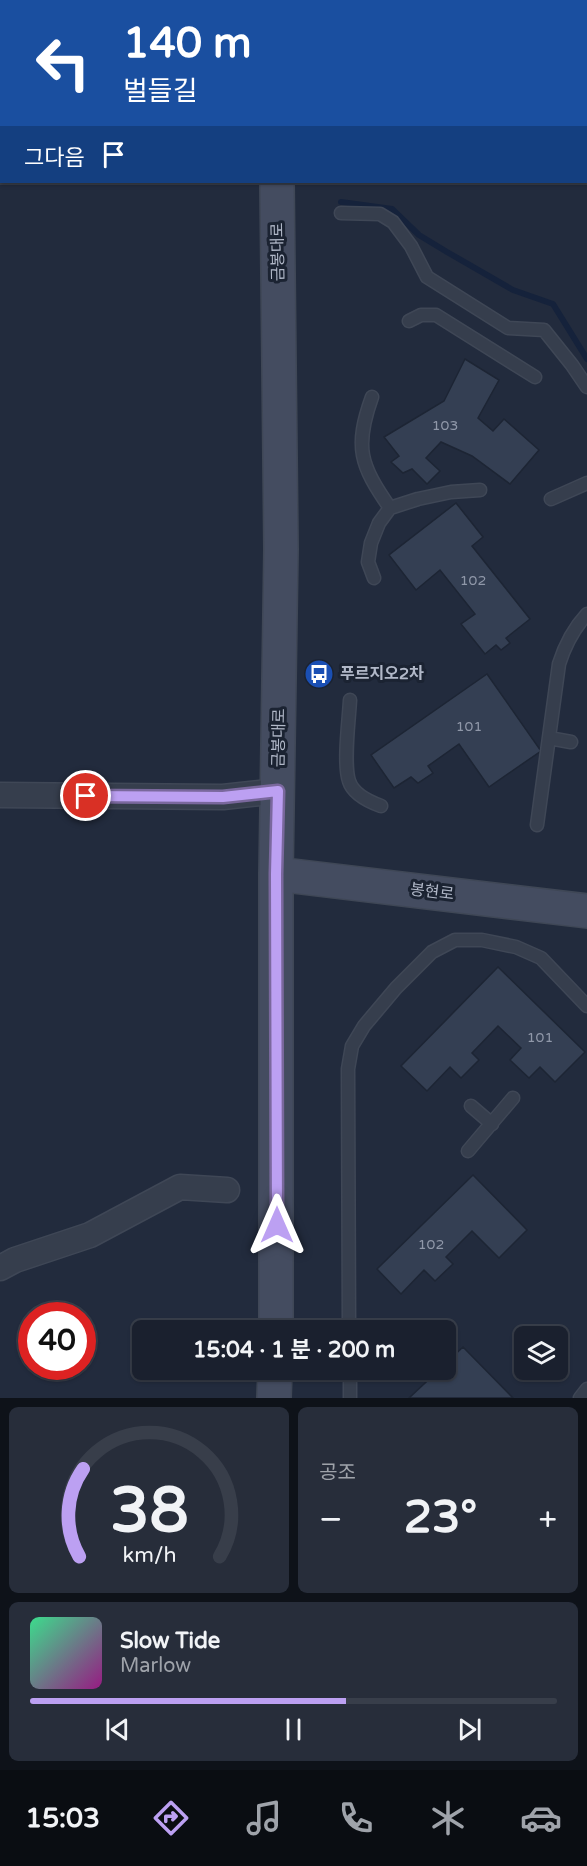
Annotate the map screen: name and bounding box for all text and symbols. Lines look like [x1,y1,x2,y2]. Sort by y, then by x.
text: 140 m [123,18,252,69]
icon: left [24,24,102,102]
text: 벌들길 [123,75,198,108]
icon: arrive [97,138,130,171]
text: 그다음 [24,145,85,171]
street label: 금봉대로 [267,222,289,282]
house number: 103 [432,417,458,434]
house number: 102 [460,572,486,589]
bus stop icon: 푸르지오2차 [303,658,335,690]
place label: 푸르지오2차 [340,664,424,684]
street label: 금봉대로 [268,708,290,768]
house number: 101 [456,718,482,735]
pin [60,770,111,821]
icon: arrive [69,779,102,812]
street label: 봉현로 [409,879,455,905]
house number: 101 [527,1029,553,1046]
position arrow [245,1193,309,1257]
house number: 102 [418,1236,444,1253]
speed limit sign: 40 [18,1302,96,1380]
map controls [514,1326,568,1380]
button: layers [514,1326,568,1380]
text: 15:04 · 1 분 · 200 m [193,1337,395,1363]
text: 공조 [319,1461,356,1485]
text: 38 [110,1474,188,1549]
text: 23° [404,1491,477,1545]
text: − [319,1500,343,1539]
text: + [538,1500,557,1539]
text: km/h [122,1542,176,1568]
text: Slow Tide [120,1628,220,1654]
text: Marlow [120,1654,191,1678]
icon: previous [101,1713,134,1746]
icon: pause [277,1713,310,1746]
icon: next [453,1713,486,1746]
icon: directions [150,1797,192,1839]
icon: music [243,1797,285,1839]
icon: phone [335,1797,377,1839]
icon: climate [427,1797,469,1839]
icon: car [520,1797,562,1839]
text: 15:03 [25,1802,100,1835]

